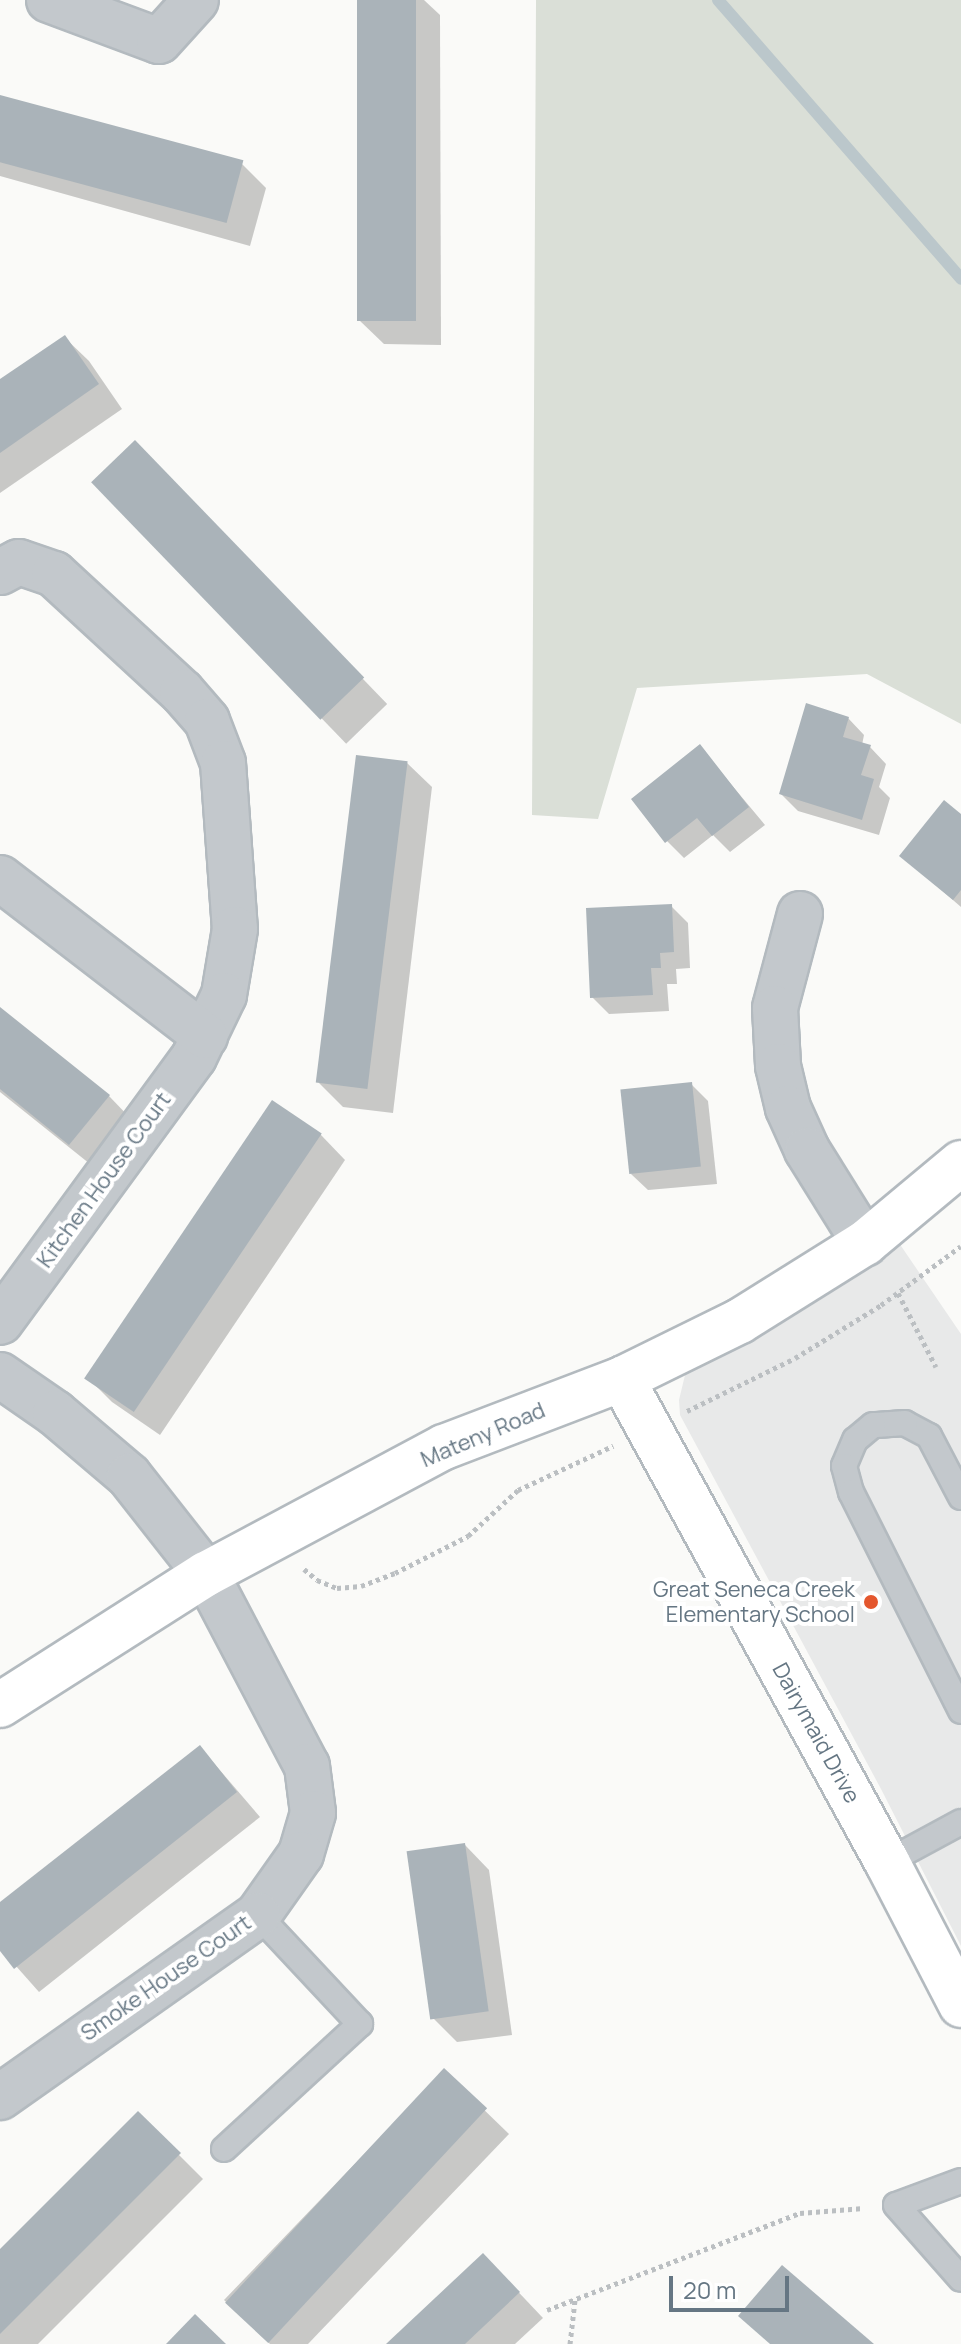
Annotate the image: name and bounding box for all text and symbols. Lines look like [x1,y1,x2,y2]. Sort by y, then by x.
street label: Kitchen House Court [32,1087,176,1273]
street label: Mateny Road [417,1397,549,1473]
place label: Great Seneca Creek Elementary School [653,1576,855,1628]
marker: Great Seneca Creek Elementary School [862,1593,880,1611]
street label: Dairymaid Drive [767,1658,865,1808]
street label: Smoke House Court [76,1909,256,2047]
scale bar [673,2260,793,2310]
text: 20 m [683,2273,736,2306]

